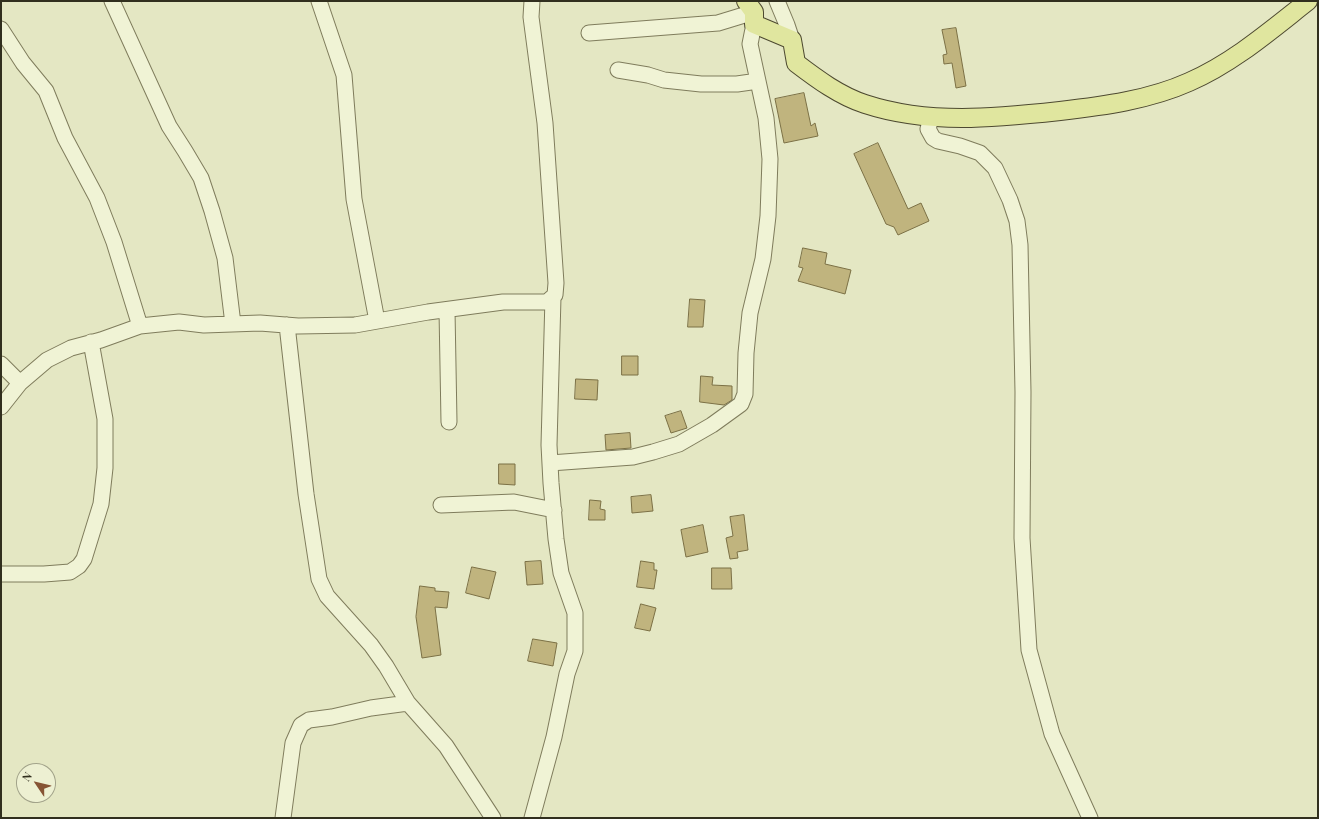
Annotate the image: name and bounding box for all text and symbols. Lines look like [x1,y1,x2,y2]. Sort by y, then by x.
north arrow [16,763,56,803]
text: N [18,769,35,784]

